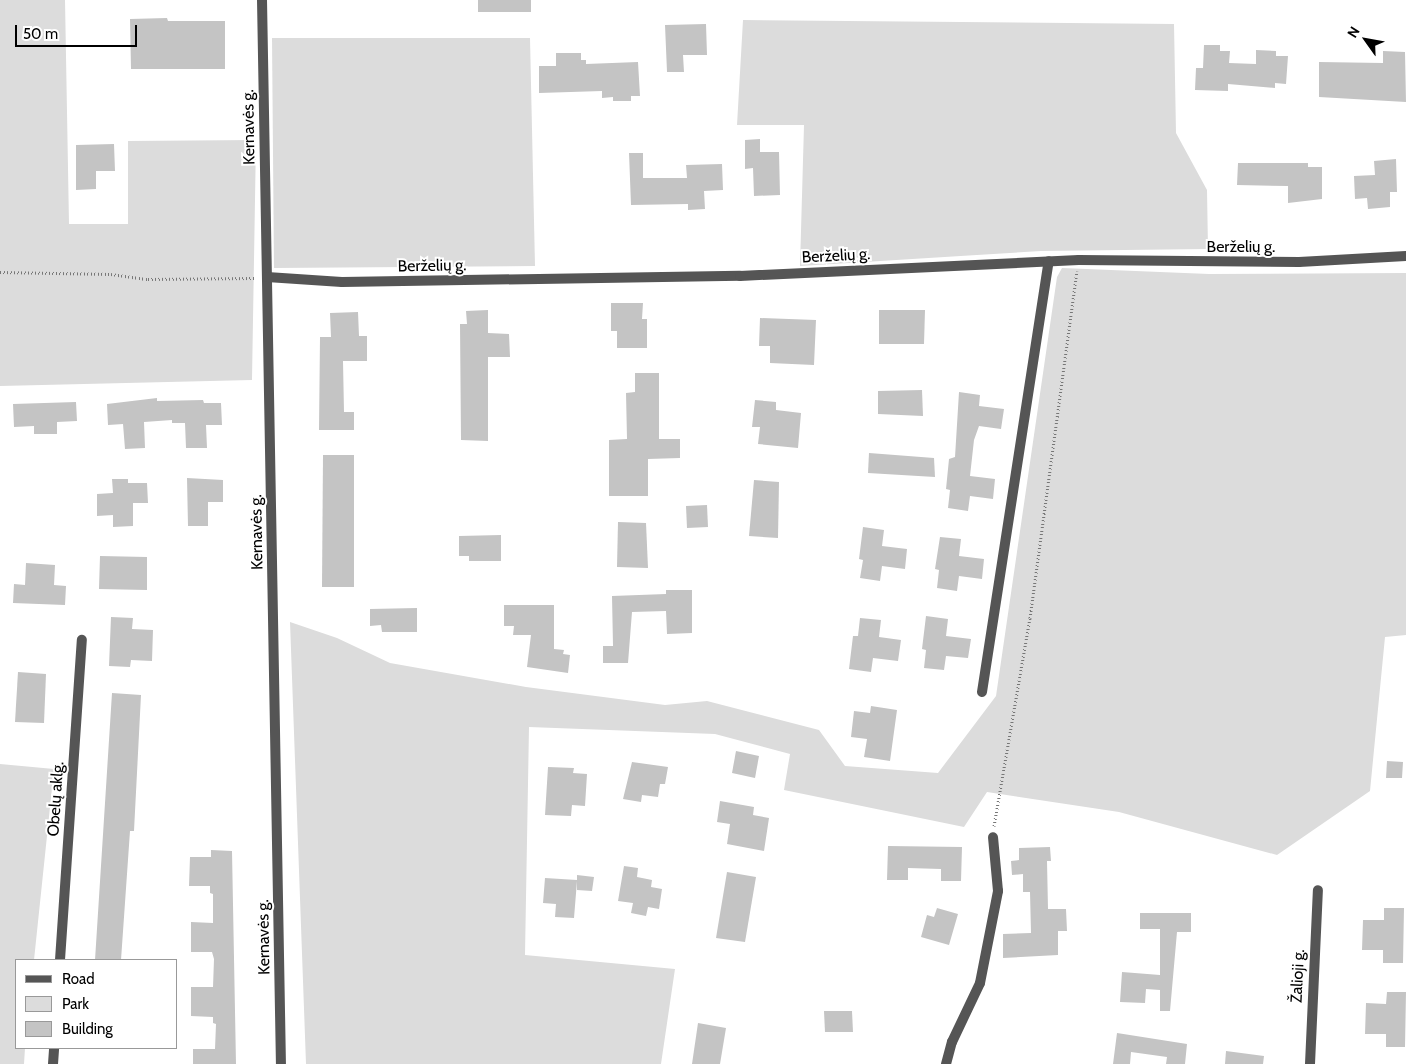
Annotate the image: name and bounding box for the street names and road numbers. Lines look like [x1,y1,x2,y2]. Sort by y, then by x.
street label: Kernavės g. [239,89,259,165]
street label: Berželių g. [1207,237,1275,257]
street label: Berželių g. [801,245,871,267]
street label: Berželių g. [397,256,467,276]
street label: Kernavės g. [247,494,267,570]
street label: Obelų aklg. [44,761,68,837]
street label: Kernavės g. [254,899,274,975]
street label: Žalioji g. [1287,949,1309,1003]

